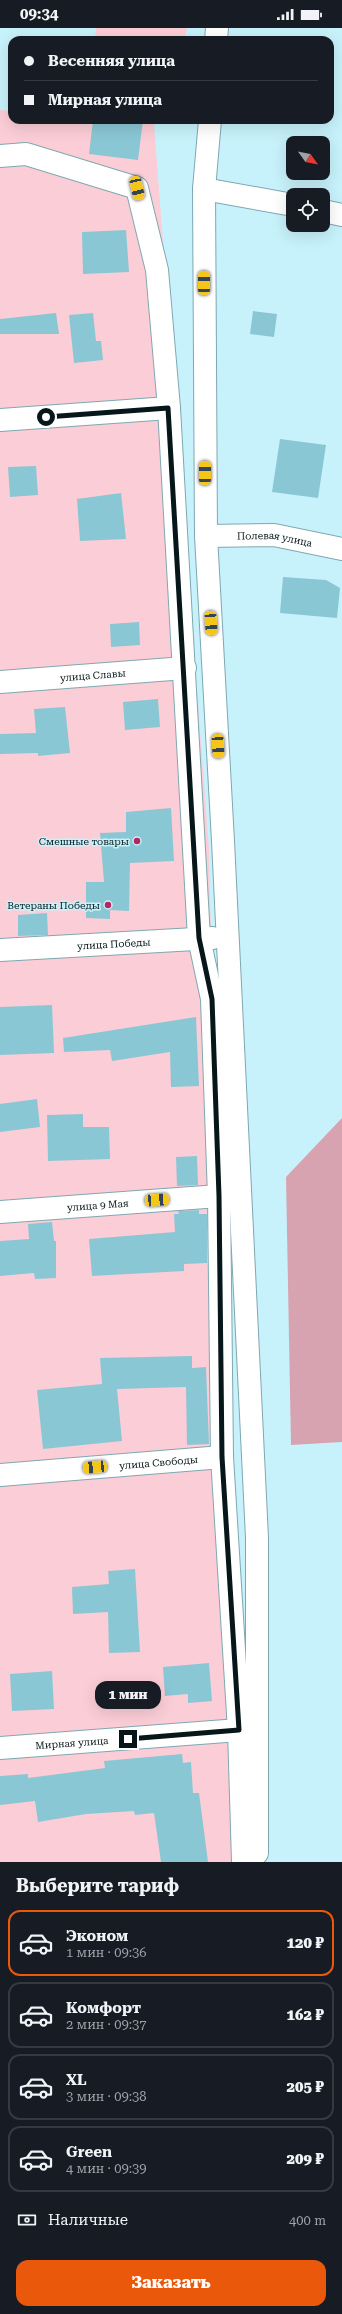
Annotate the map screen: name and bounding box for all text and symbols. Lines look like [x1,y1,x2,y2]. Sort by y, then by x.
text: 09:34 [20,5,58,23]
text: Весенняя улица [48,52,175,70]
text: Мирная улица [48,91,162,109]
north arrow [286,136,330,180]
map controls [286,136,330,232]
car [128,175,146,201]
button: locate [286,188,330,232]
car [198,271,210,295]
route start [37,408,55,426]
car [199,461,211,485]
street label: Полевая улица [237,529,314,548]
car [204,611,218,635]
street label: улица Славы [59,667,126,683]
car [211,734,225,758]
place label: Смешные товары [39,836,129,847]
marker: Смешные товары [132,836,142,846]
place label: Ветераны Победы [7,900,100,911]
marker: Ветераны Победы [103,900,113,910]
street label: улица Победы [77,936,151,951]
car [145,1193,169,1207]
street label: улица 9 Мая [67,1197,129,1213]
street label: улица Свободы [119,1453,198,1471]
car [83,1460,107,1474]
callout: 1 мин [95,1681,161,1709]
text: 1 мин [108,1687,148,1702]
route end [119,1730,137,1748]
street label: Мирная улица [35,1734,109,1751]
text: Выберите тариф [16,1875,179,1896]
icon: car [18,1925,54,1961]
text: Эконом [66,1927,128,1945]
text: 120 ₽ [287,1934,324,1952]
text: 1 мин · 09:36 [66,1945,147,1960]
icon: car [18,1997,54,2033]
text: Комфорт [66,1999,141,2017]
text: 162 ₽ [287,2006,324,2024]
text: 2 мин · 09:37 [66,2017,147,2032]
icon: car [18,2069,54,2105]
text: XL [66,2071,87,2089]
text: 205 ₽ [287,2078,324,2096]
text: 3 мин · 09:38 [66,2089,147,2104]
icon: car [18,2141,54,2177]
text: Green [66,2143,112,2161]
text: 209 ₽ [287,2150,324,2168]
text: 4 мин · 09:39 [66,2161,147,2176]
icon: cash [16,2209,38,2231]
text: Наличные [48,2211,128,2229]
text: 400 m [289,2213,326,2228]
button: Заказать [16,2260,326,2306]

